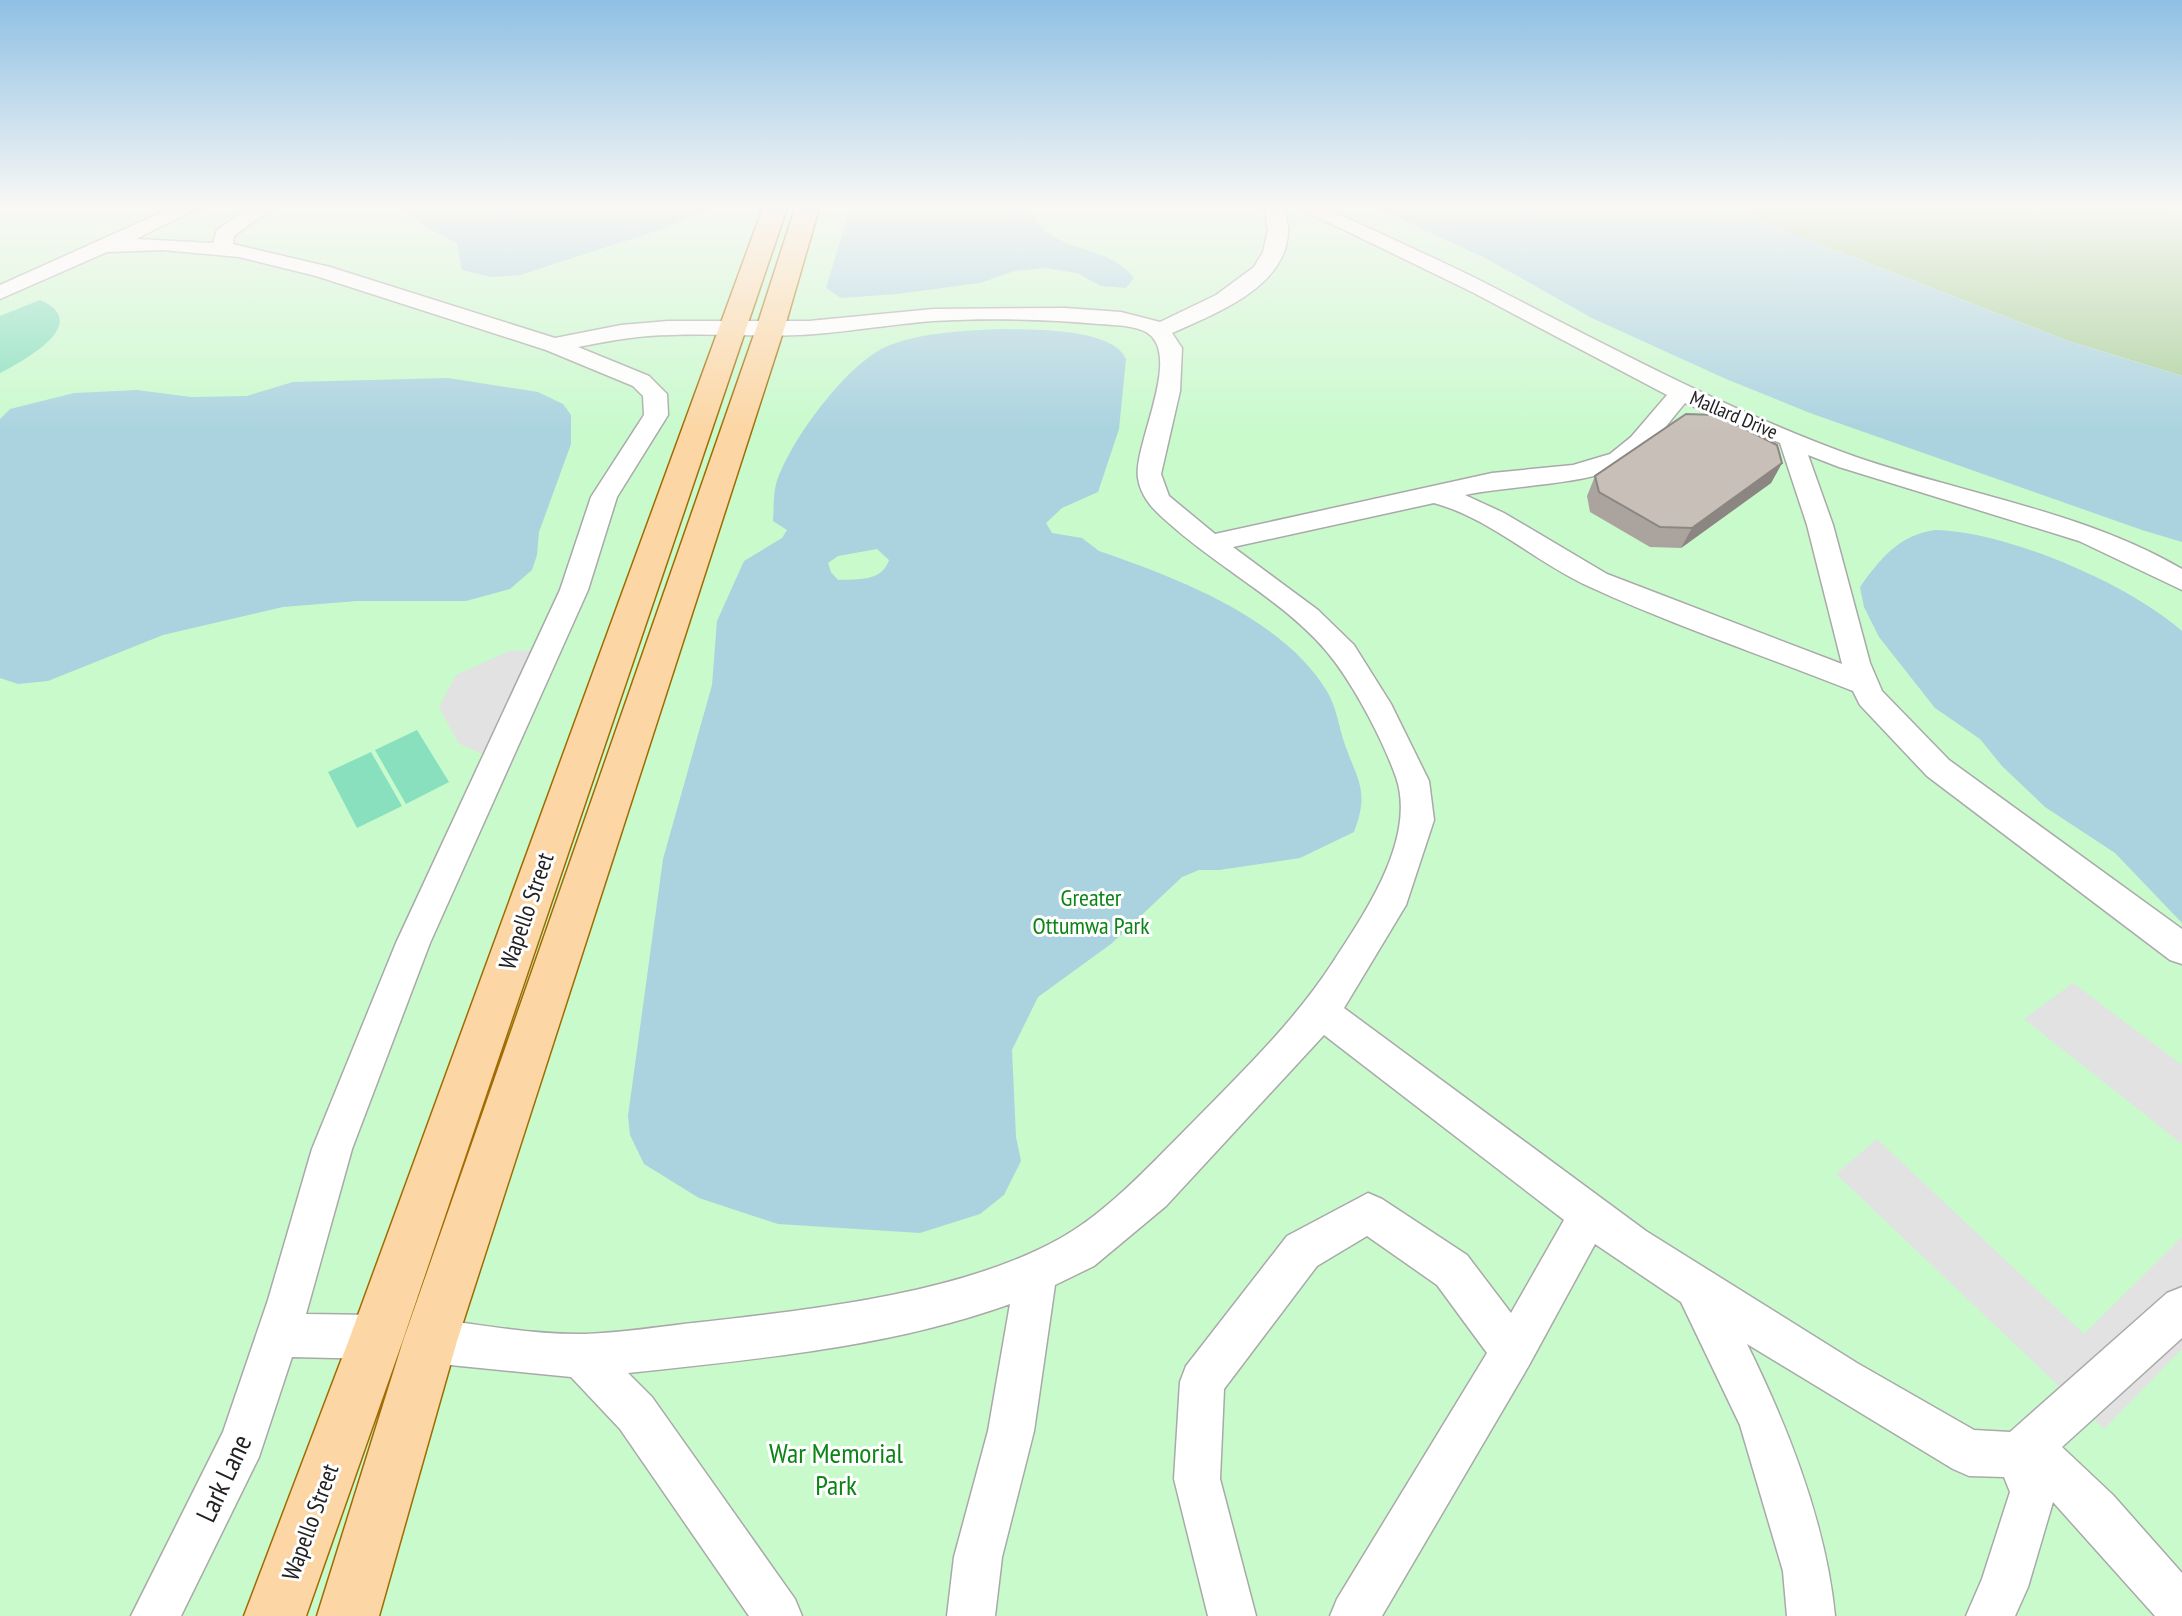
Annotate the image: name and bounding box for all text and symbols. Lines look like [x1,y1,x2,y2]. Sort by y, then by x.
street label: Mallard Drive [1686,385,1782,445]
street label: Wapello Street [492,848,561,974]
park label: Greater Ottumwa Park [1033,882,1150,941]
street label: Lark Lane [187,1428,259,1528]
park label: War Memorial Park [769,1434,903,1503]
street label: Wapello Street [275,1459,345,1584]

